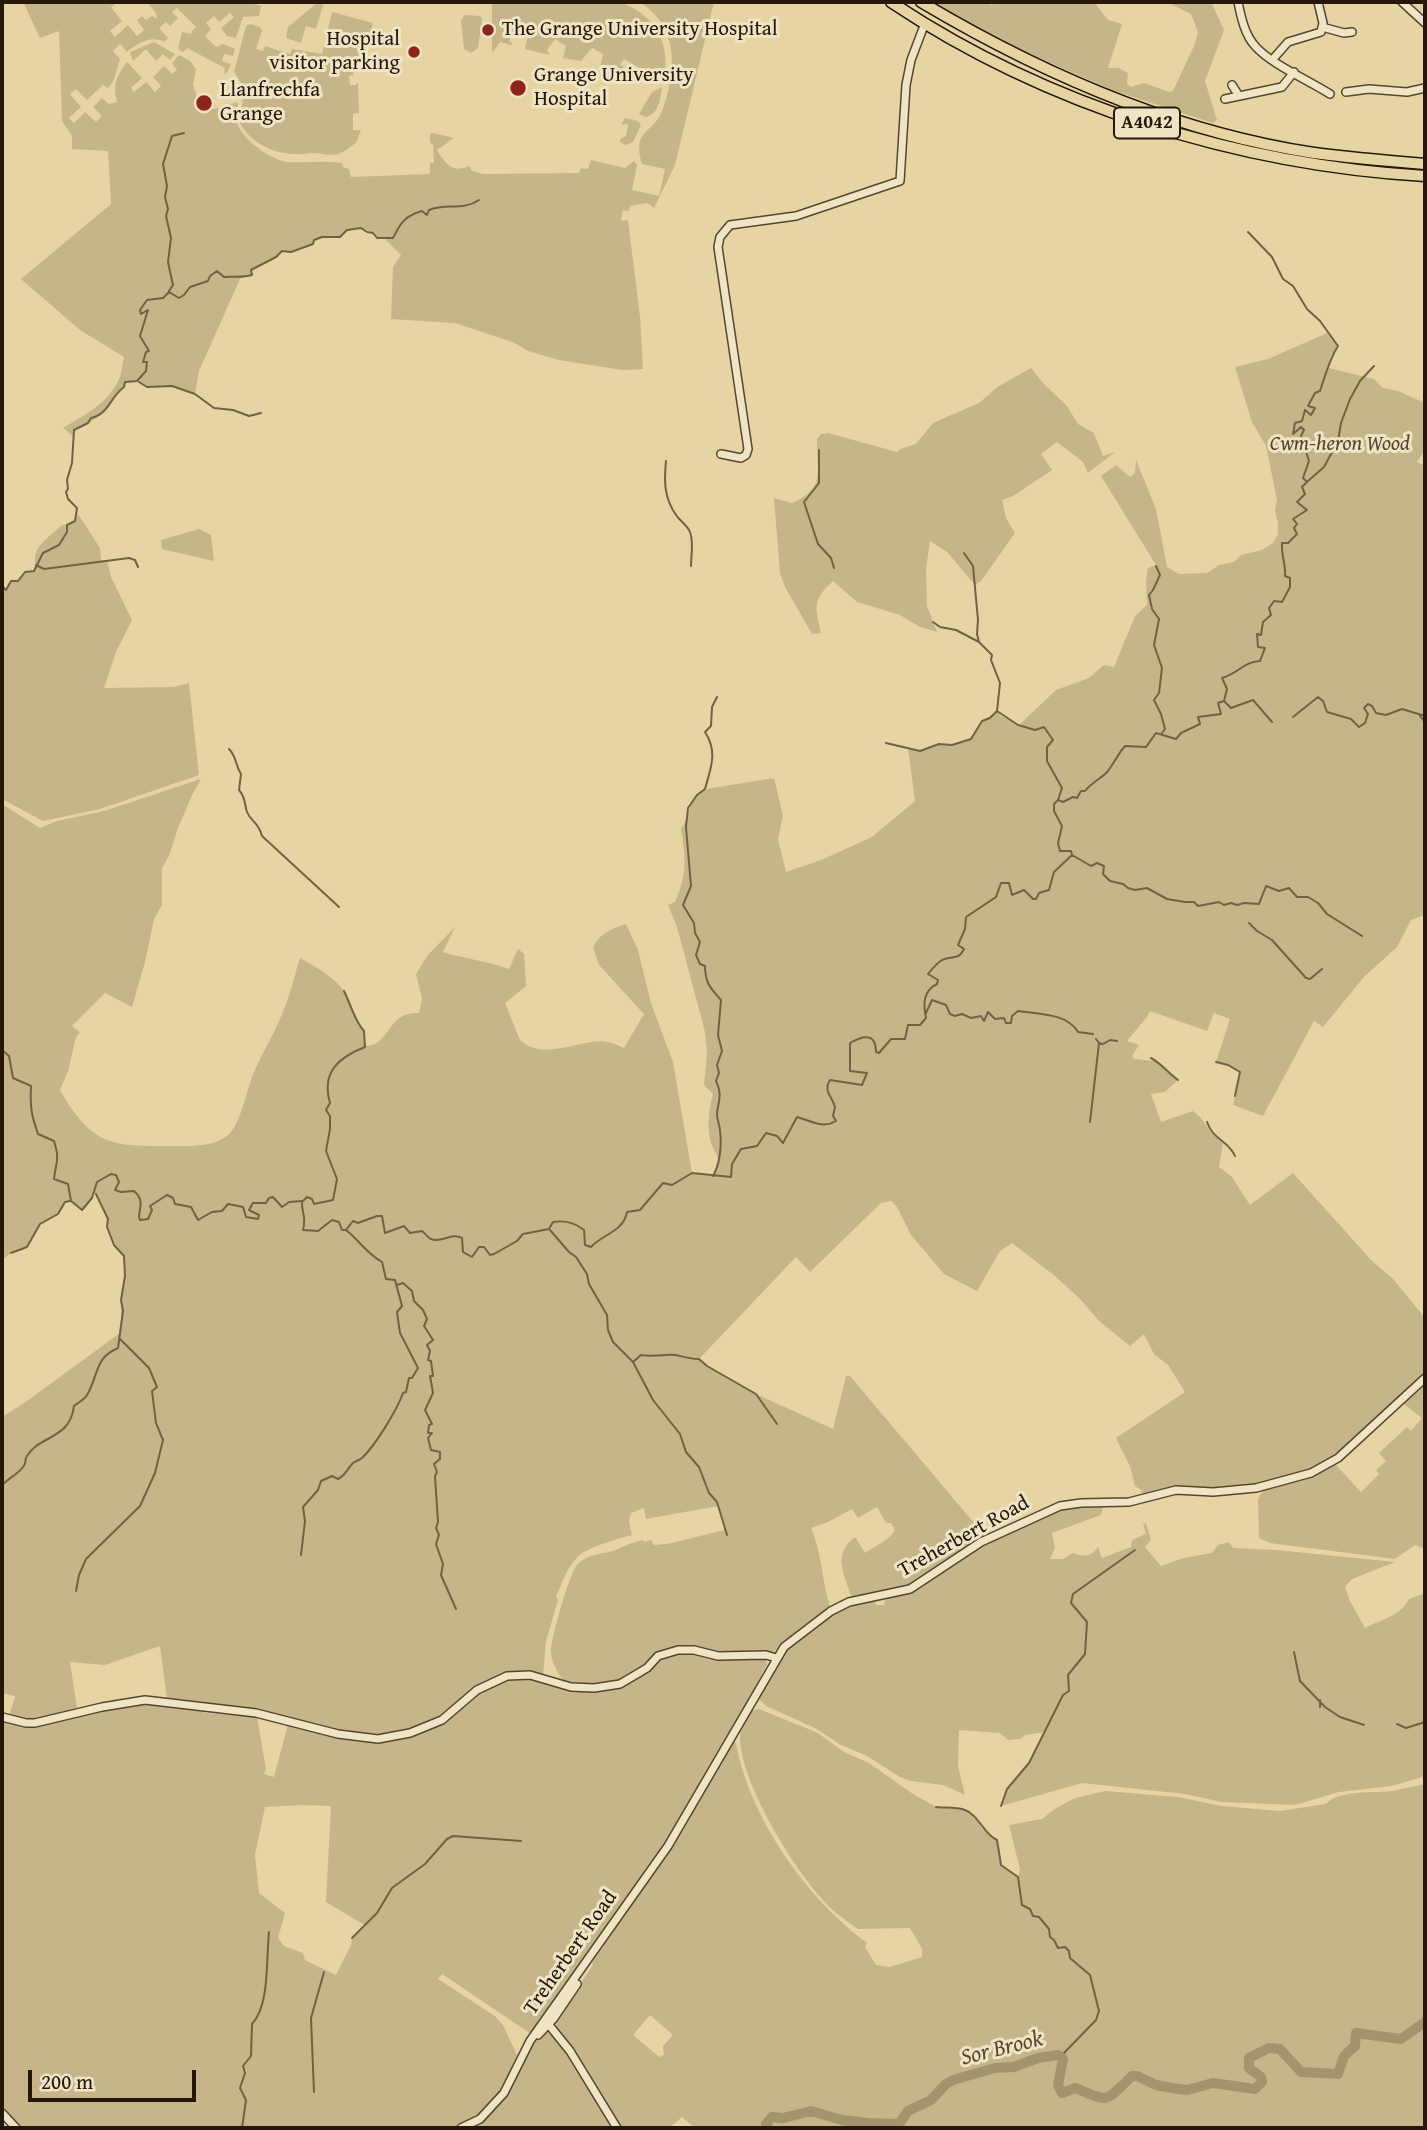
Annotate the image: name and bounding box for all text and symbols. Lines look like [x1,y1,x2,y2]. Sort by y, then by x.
place label: The Grange University Hospital [502,17,778,43]
marker: The Grange University Hospital [480,22,496,38]
place label: Hospital visitor parking [269,27,400,77]
marker: Hospital visitor parking [406,44,422,60]
place label: Grange University Hospital [534,63,694,113]
place label: Llanfrechfa Grange [220,78,320,128]
marker: Grange University Hospital [508,78,528,98]
marker: Llanfrechfa Grange [194,93,214,113]
road number: A4042 [1114,108,1180,139]
park label: Cwm-heron Wood [1270,432,1410,458]
street label: Treherbert Road [894,1491,1034,1583]
street label: Treherbert Road [519,1886,623,2020]
water label: Sor Brook [958,2025,1046,2073]
scale bar [32,2056,200,2100]
text: 200 m [41,2066,93,2097]

